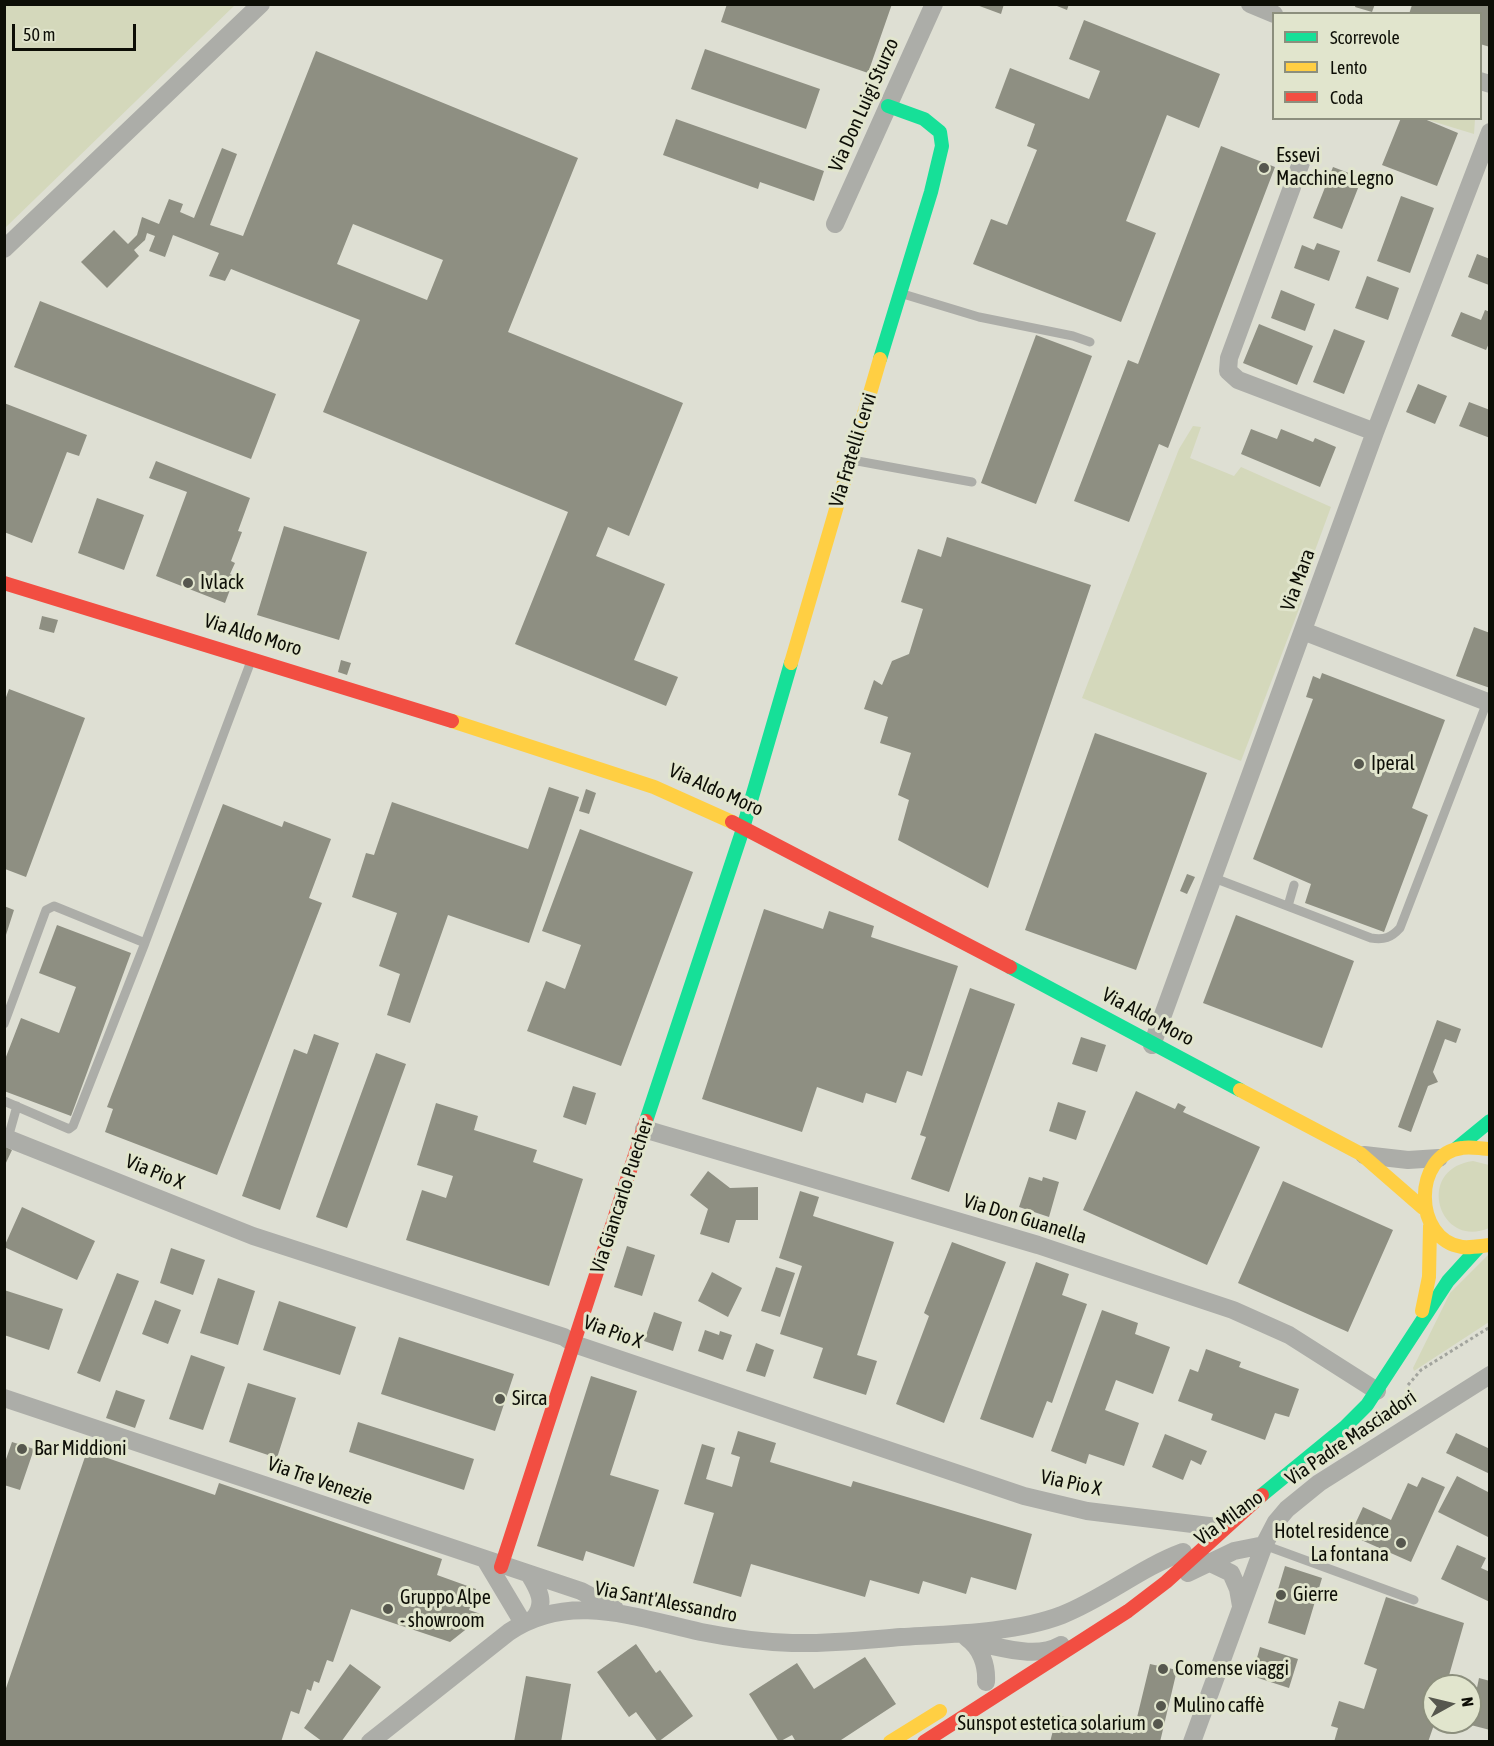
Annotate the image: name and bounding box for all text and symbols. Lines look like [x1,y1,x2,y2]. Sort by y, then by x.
scale bar [15,12,140,50]
legend [1272,12,1482,120]
text: 50 m [23,24,55,45]
text: Scorrevole [1330,27,1400,48]
street label: Via Don Luigi Sturzo [824,35,904,175]
text: Lento [1330,57,1367,78]
text: Coda [1330,87,1363,108]
place label: Essevi Macchine Legno [1276,144,1394,191]
marker: Essevi Macchine Legno [1257,161,1271,175]
street label: Via Fratelli Cervi [824,390,882,510]
street label: Via Mara [1276,546,1320,614]
place label: Ivlack [200,571,244,595]
marker: Ivlack [181,576,195,590]
street label: Via Aldo Moro [201,609,305,661]
place label: Iperal [1371,752,1415,776]
marker: Iperal [1352,757,1366,771]
street label: Via Aldo Moro [665,758,767,822]
street label: Via Aldo Moro [1098,983,1198,1051]
street label: Via Giancarlo Puecher [586,1116,658,1276]
street label: Via Pio X [122,1149,188,1195]
street label: Via Don Guanella [960,1189,1090,1249]
street label: Via Pio X [580,1310,646,1354]
street label: Via Padre Masciadori [1281,1385,1421,1491]
place label: Sirca [512,1387,548,1411]
marker: Sirca [493,1392,507,1406]
place label: Bar Middioni [34,1437,127,1461]
marker: Bar Middioni [15,1442,29,1456]
street label: Via Tre Venezie [264,1452,376,1510]
street label: Via Pio X [1038,1465,1104,1501]
street label: Via Milano [1190,1485,1268,1551]
place label: Hotel residence La fontana [1274,1520,1389,1567]
marker: Hotel residence La fontana [1394,1536,1408,1550]
street label: Via Sant'Alessandro [593,1576,739,1628]
place label: Gierre [1293,1583,1338,1607]
place label: Gruppo Alpe - showroom [400,1586,491,1633]
marker: Gierre [1274,1588,1288,1602]
marker: Gruppo Alpe - showroom [381,1602,395,1616]
place label: Comense viaggi [1175,1657,1289,1681]
marker: Comense viaggi [1156,1662,1170,1676]
north arrow [1422,1674,1482,1734]
place label: Mulino caffè [1173,1694,1264,1718]
text: N [1458,1696,1477,1708]
marker: Mulino caffè [1154,1699,1168,1713]
place label: Sunspot estetica solarium [958,1712,1146,1736]
marker: Sunspot estetica solarium [1151,1717,1165,1731]

